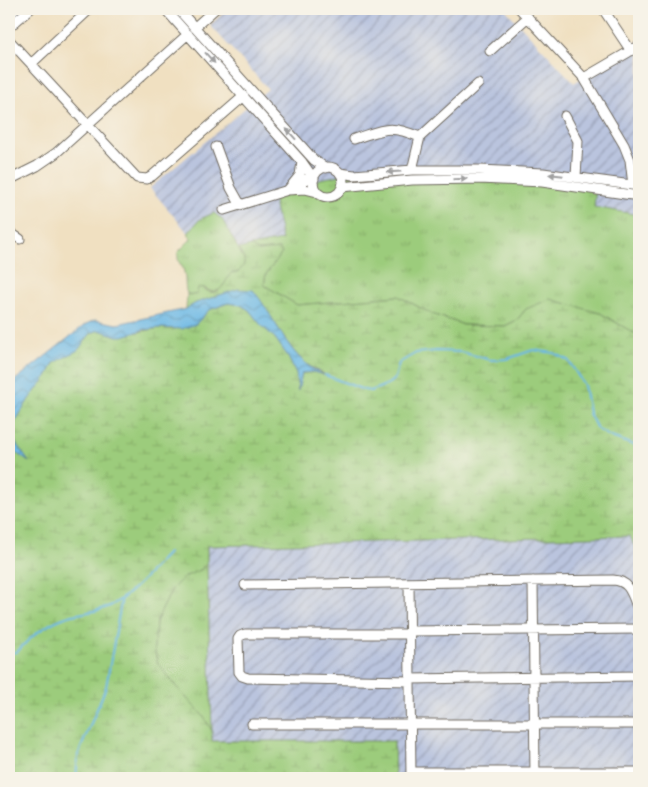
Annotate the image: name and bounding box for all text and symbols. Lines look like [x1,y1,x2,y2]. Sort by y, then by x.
one-way arrow [204,51,216,63]
one-way arrow [286,128,297,141]
one-way arrow [386,168,402,176]
one-way arrow [548,171,564,179]
one-way arrow [453,175,469,183]

